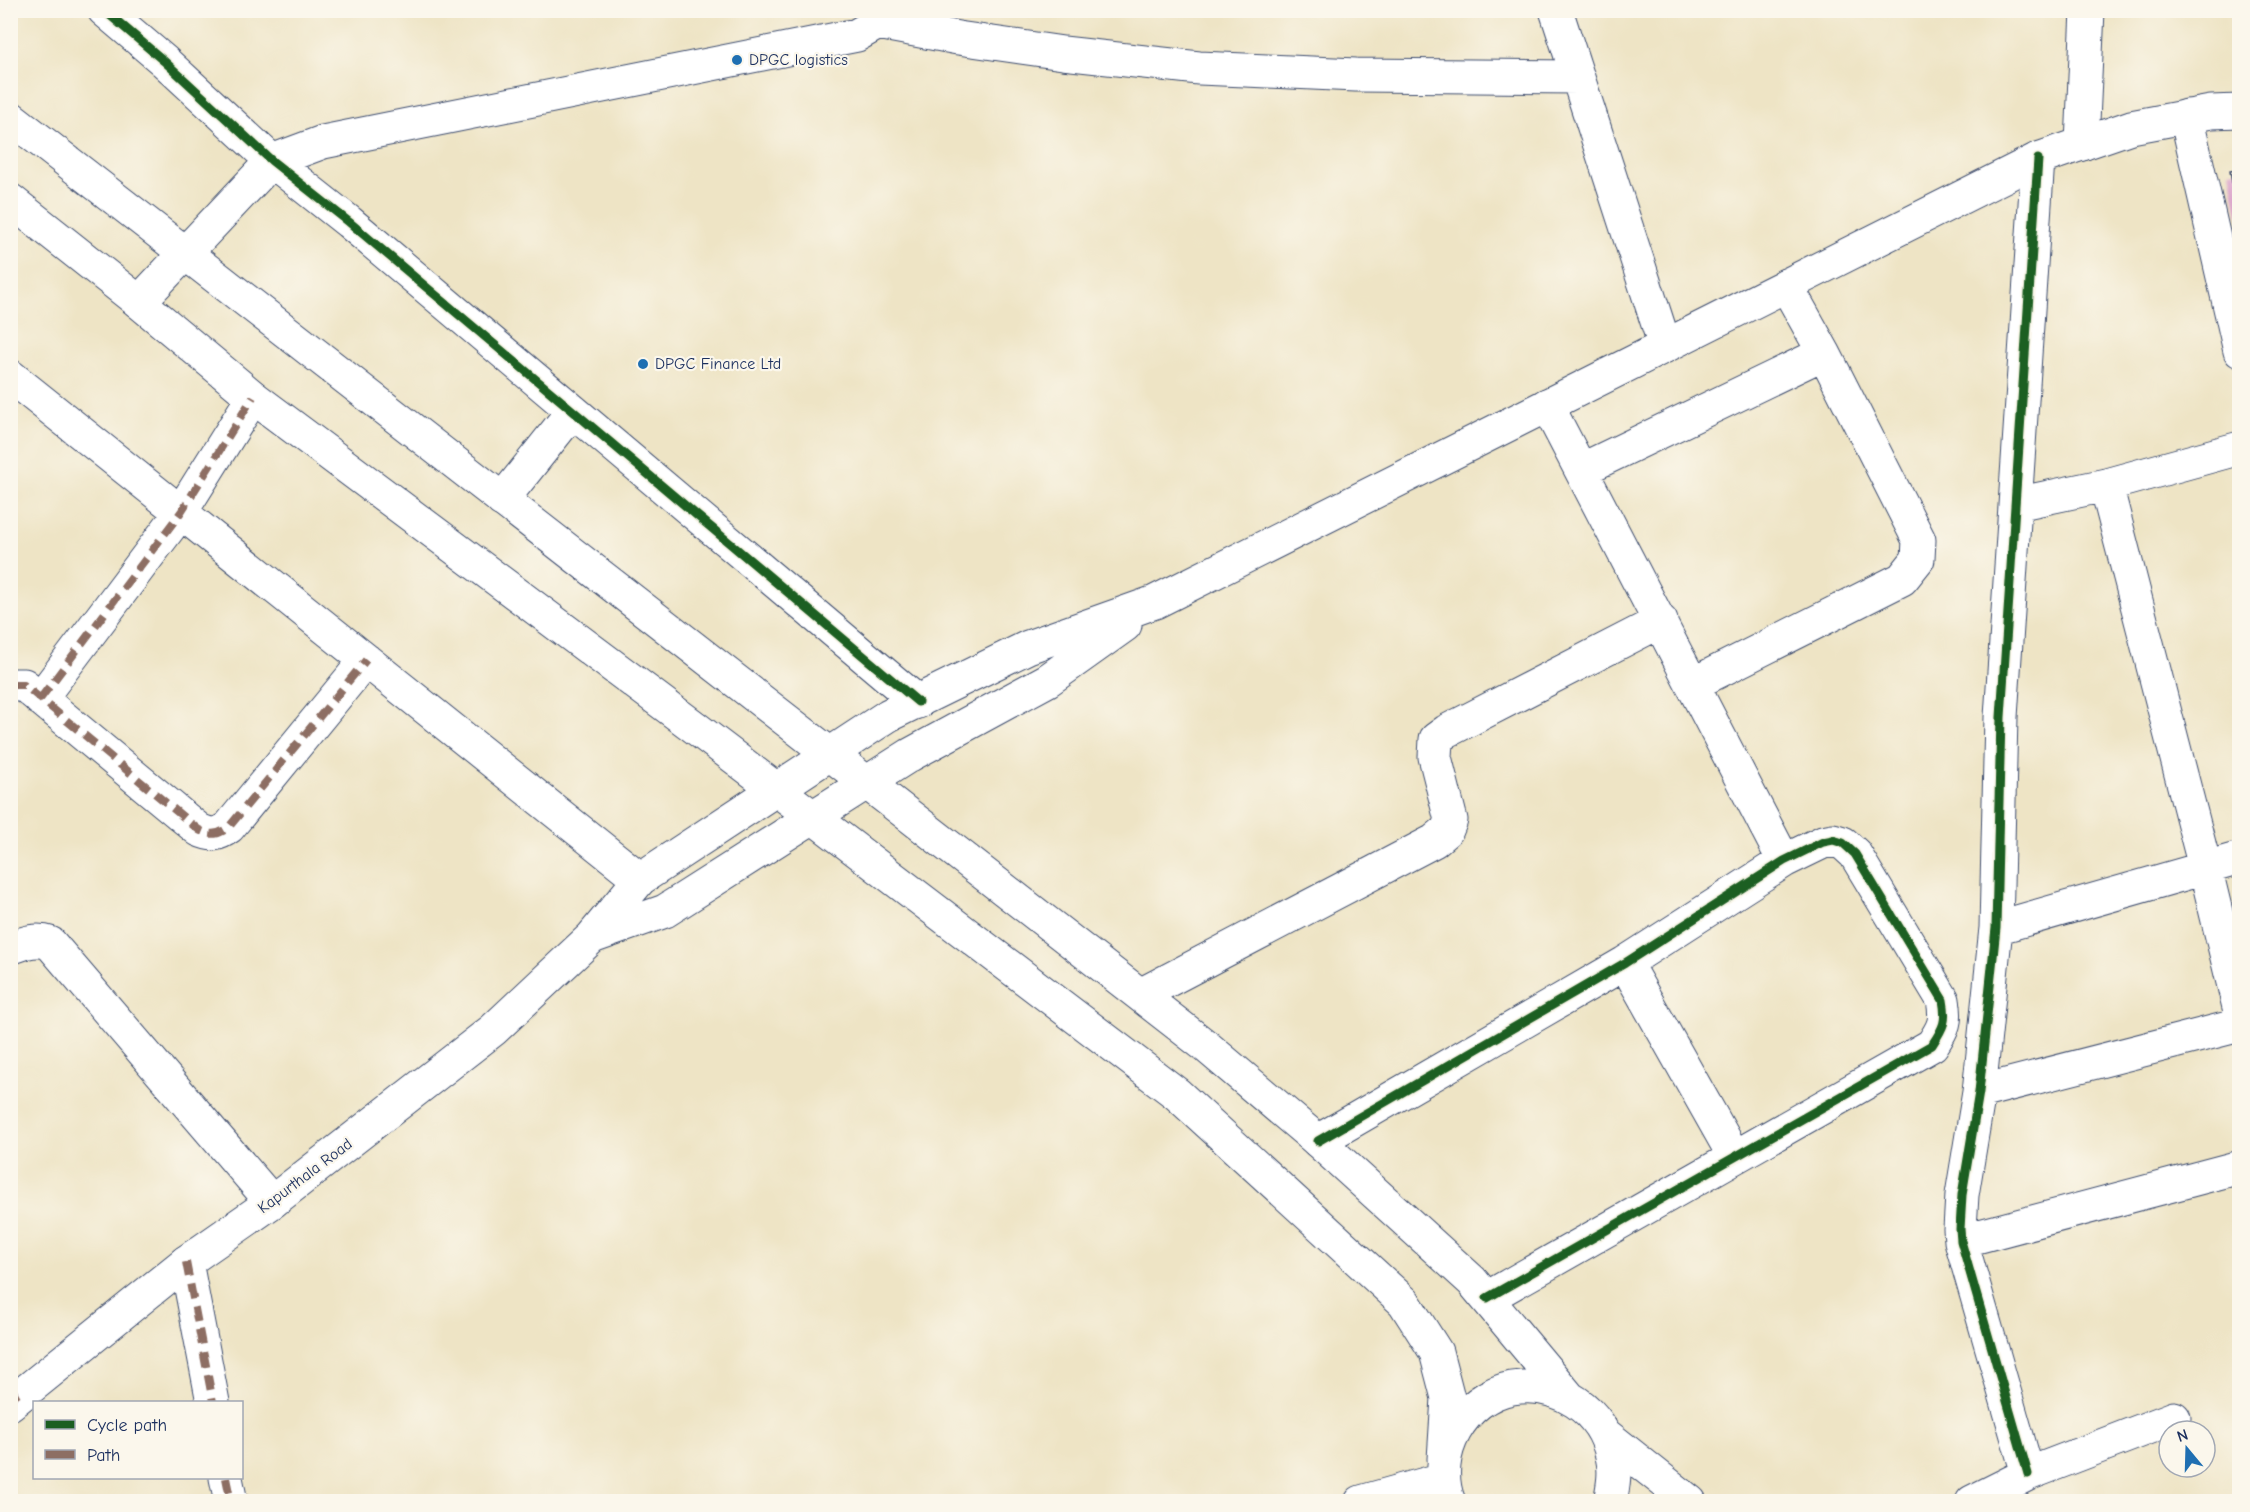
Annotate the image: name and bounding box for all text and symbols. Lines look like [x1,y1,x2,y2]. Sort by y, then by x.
place label: DPGC logistics [749,51,848,69]
marker: DPGC logistics [730,53,744,67]
place label: DPGC Finance Ltd [655,355,781,373]
marker: DPGC Finance Ltd [636,357,650,371]
street label: Kapurthala Road [254,1135,356,1217]
legend [33,1401,243,1479]
text: Cycle path [87,1415,167,1436]
north arrow [2157,1419,2217,1479]
text: N [2175,1426,2190,1446]
text: Path [87,1445,120,1466]

